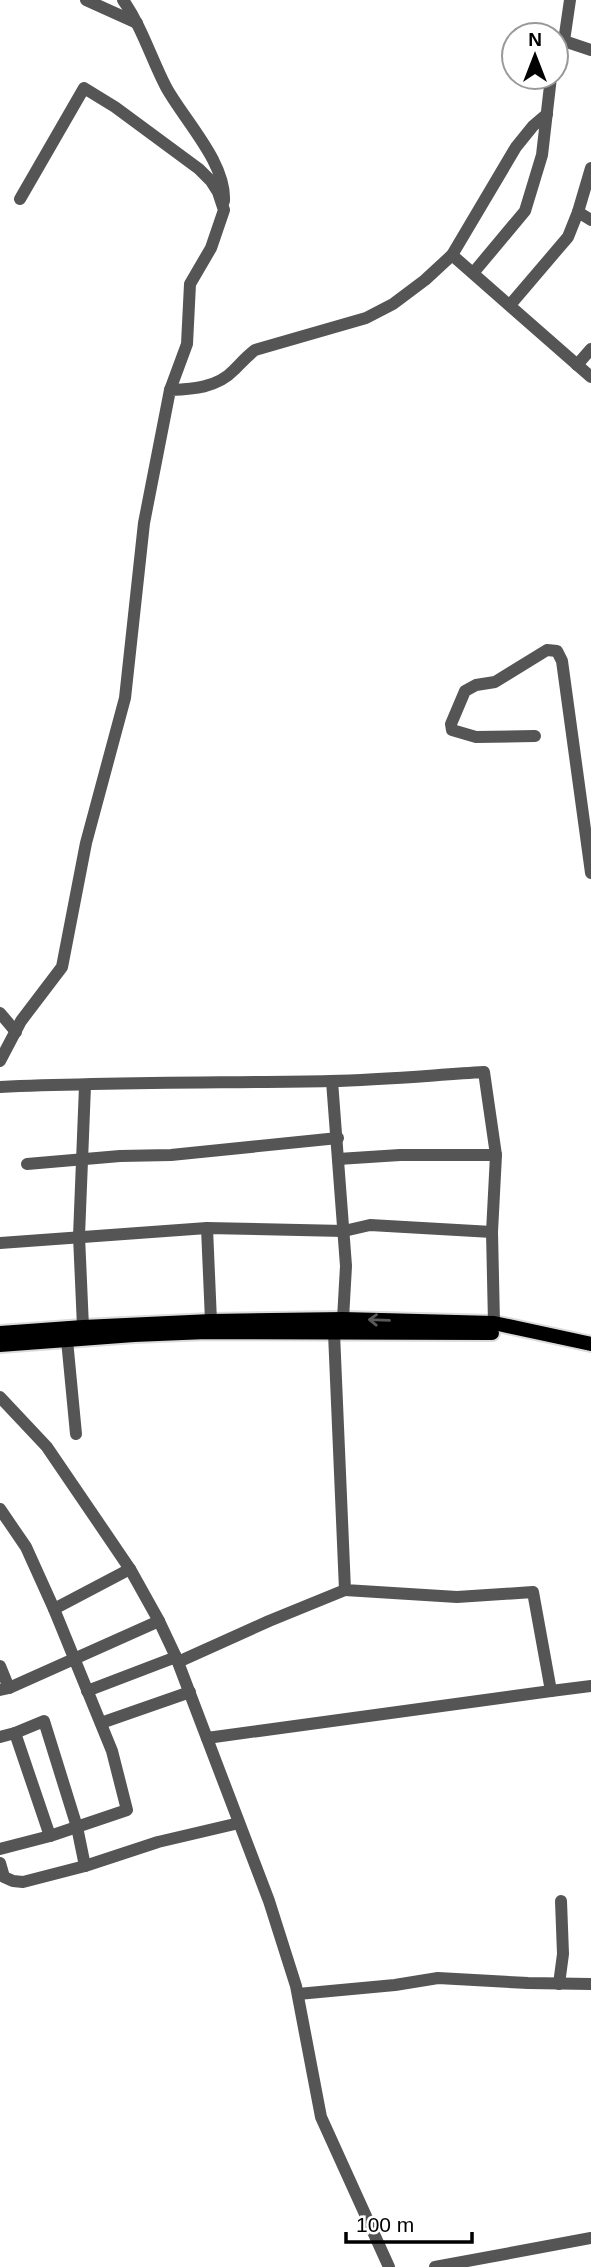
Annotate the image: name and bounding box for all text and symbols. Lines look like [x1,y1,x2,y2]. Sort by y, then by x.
north arrow [500,21,570,91]
text: N [528,29,542,50]
one-way arrow [367,1313,390,1327]
scale bar [346,2200,472,2244]
text: 100 m [356,2213,414,2236]

